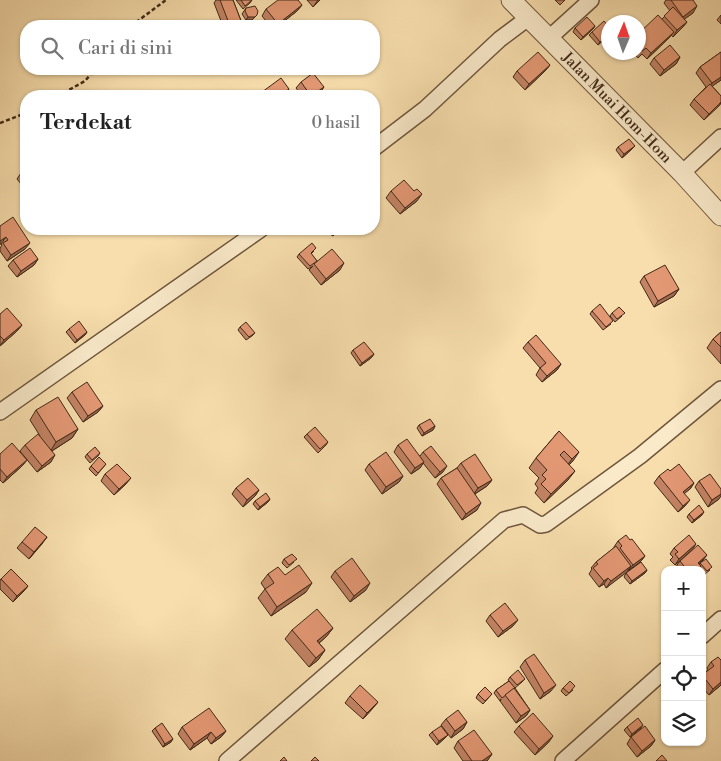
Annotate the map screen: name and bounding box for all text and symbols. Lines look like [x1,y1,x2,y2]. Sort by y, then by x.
north arrow [601,15,646,60]
search box [20,20,380,75]
icon: search [38,34,66,62]
text: Cari di sini [78,36,173,60]
street label: Jalan Muai Hom-Hom [557,47,676,167]
text: Terdekat [40,110,131,136]
text: 0 hasil [311,113,360,133]
map controls [661,566,706,746]
button: + [661,566,706,611]
button: − [661,611,706,656]
button: locate [661,656,706,701]
button: layers [661,701,706,746]

